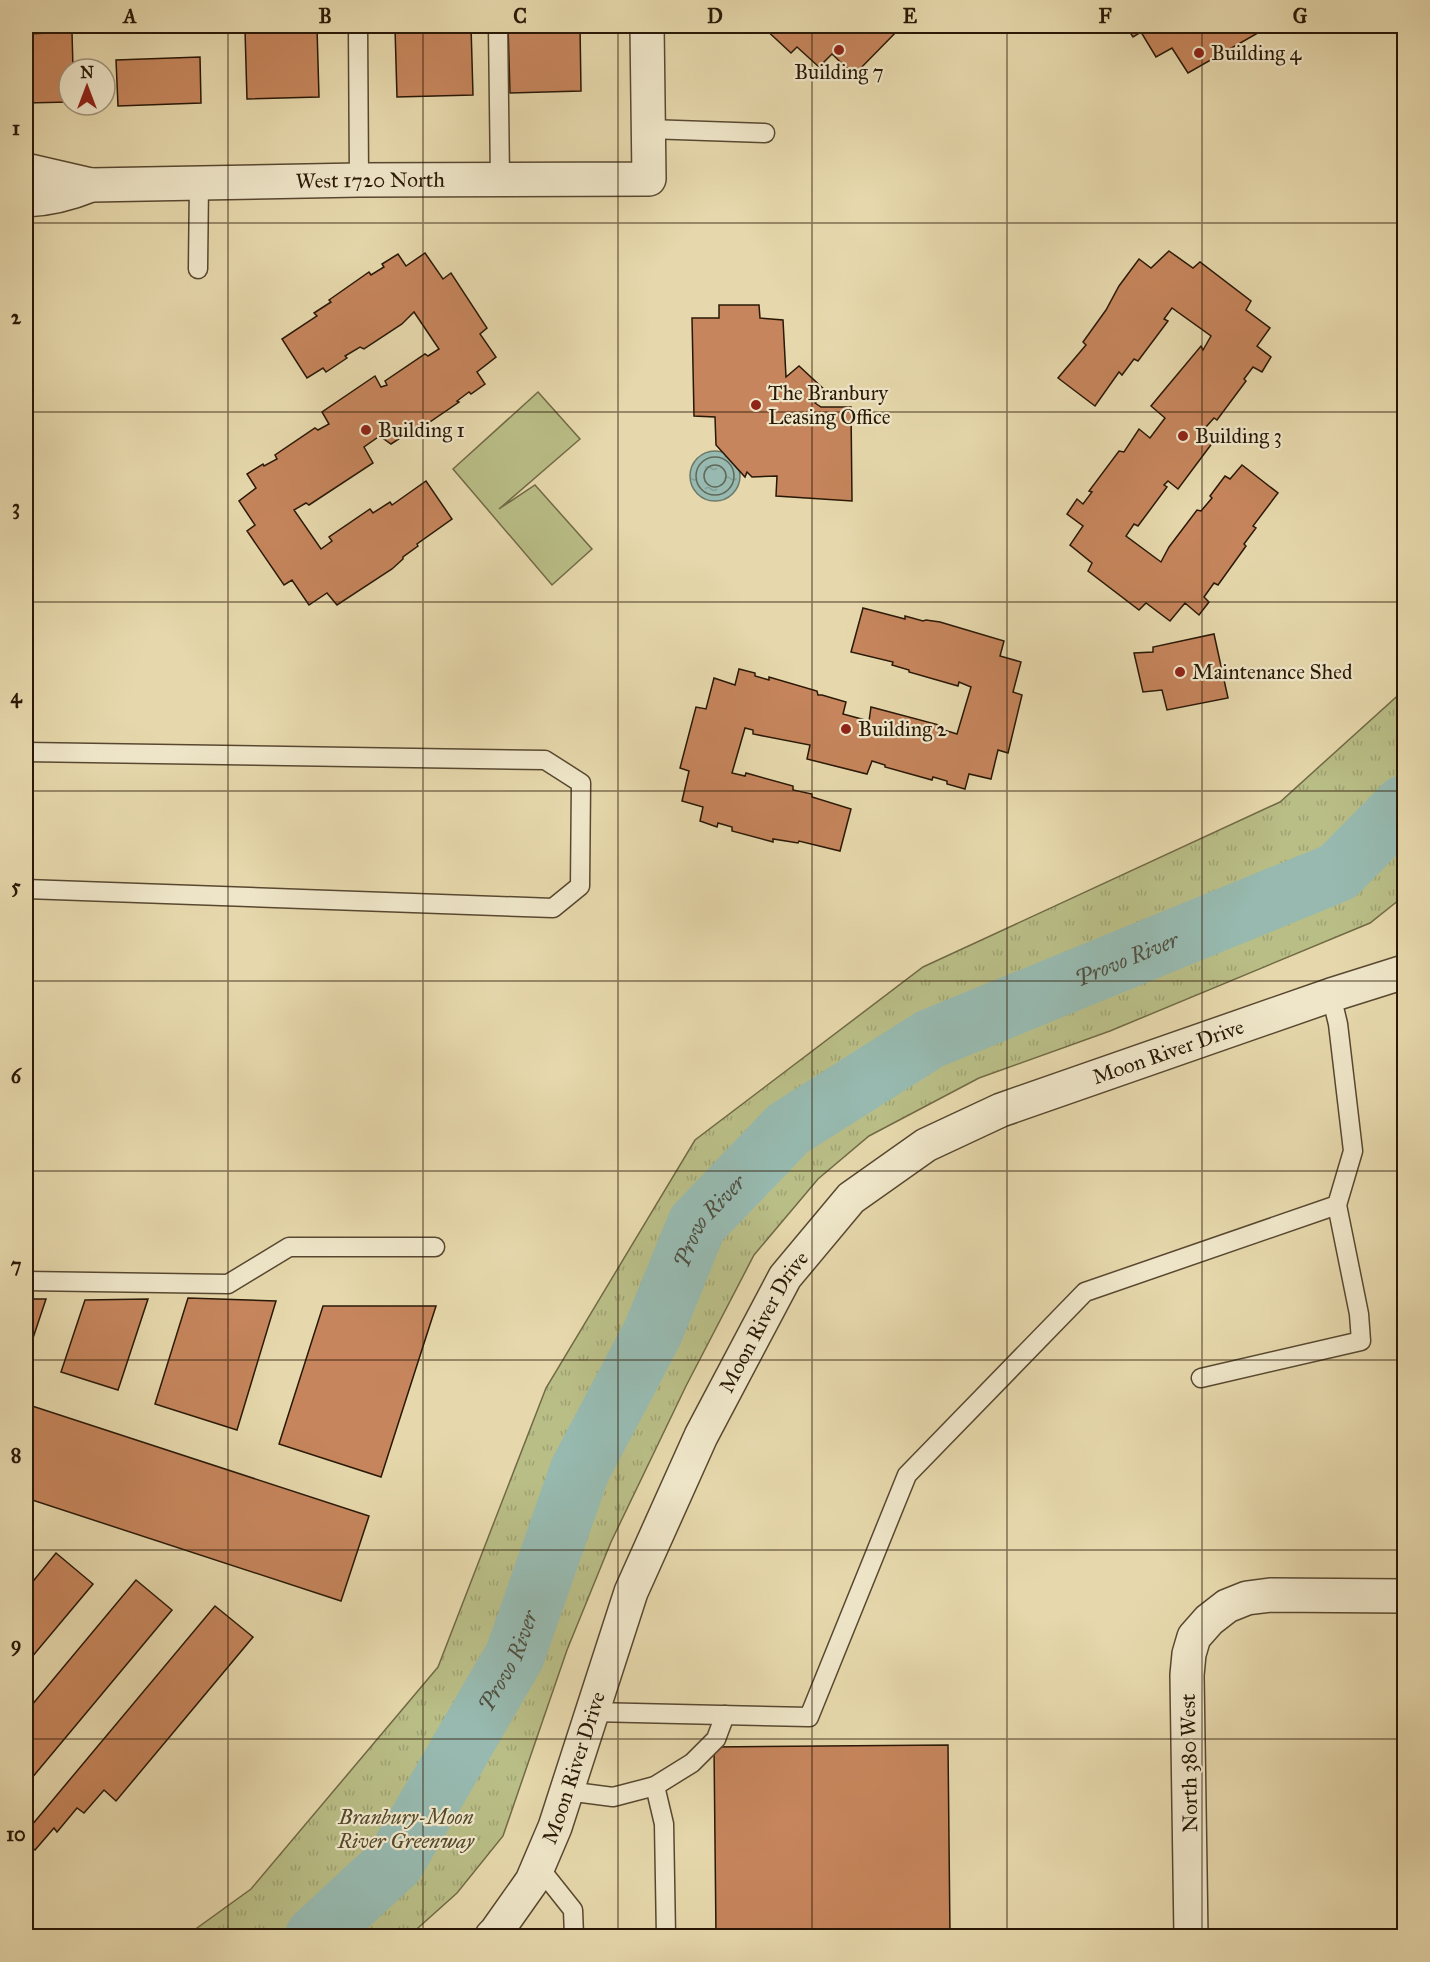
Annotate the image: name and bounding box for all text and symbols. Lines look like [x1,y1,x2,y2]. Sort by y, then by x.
text: A [121,4,137,28]
text: B [318,4,332,28]
text: C [513,4,527,28]
text: D [707,4,723,28]
text: E [903,4,918,28]
text: F [1098,4,1112,28]
text: G [1293,4,1308,28]
place label: Building 4 [1211,40,1302,66]
marker: Building 7 [832,43,846,57]
marker: Building 4 [1192,46,1206,60]
north arrow [57,57,117,117]
place label: Building 7 [794,59,884,85]
text: N [80,63,94,82]
text: 1 [12,116,20,140]
street label: West 1720 North [295,167,445,194]
text: 2 [11,305,22,329]
place label: The Branbury Leasing Office [768,380,891,430]
marker: The Branbury Leasing Office [749,398,763,412]
place label: Building 1 [378,417,465,443]
marker: Building 1 [359,423,373,437]
place label: Building 3 [1195,423,1282,449]
marker: Building 3 [1176,429,1190,443]
text: 3 [12,495,20,520]
place label: Maintenance Shed [1192,659,1353,685]
marker: Maintenance Shed [1173,665,1187,679]
text: 4 [10,684,22,709]
place label: Building 2 [858,716,947,742]
marker: Building 2 [839,722,853,736]
text: 5 [11,874,21,898]
water label: Provo River [1071,925,1184,992]
street label: Moon River Drive [1089,1013,1247,1090]
text: 6 [11,1064,23,1088]
water label: Provo River [668,1168,752,1272]
street label: Moon River Drive [713,1246,814,1397]
text: 7 [11,1253,22,1277]
text: 8 [11,1443,21,1467]
water label: Provo River [472,1605,544,1716]
text: 9 [11,1632,21,1657]
street label: Moon River Drive [536,1688,611,1848]
street label: North 380 West [1175,1693,1203,1833]
park label: Branbury-Moon River Greenway [337,1804,475,1854]
text: 10 [6,1822,26,1846]

